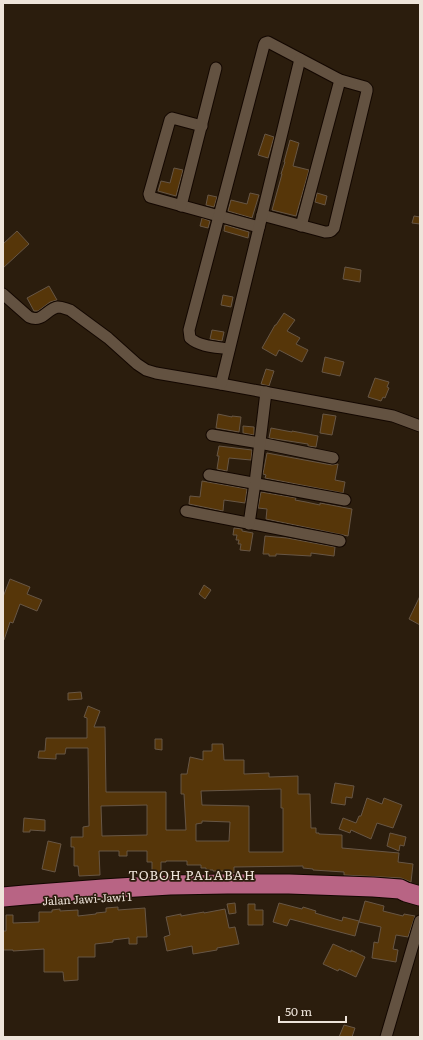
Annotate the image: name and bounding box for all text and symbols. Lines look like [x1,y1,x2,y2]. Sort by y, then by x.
district label: TOBOH PALABAH [128,865,256,884]
street label: Jalan Jawi-Jawi 1 [42,888,133,908]
scale bar [279,998,346,1024]
text: 50 m [285,1002,312,1020]

